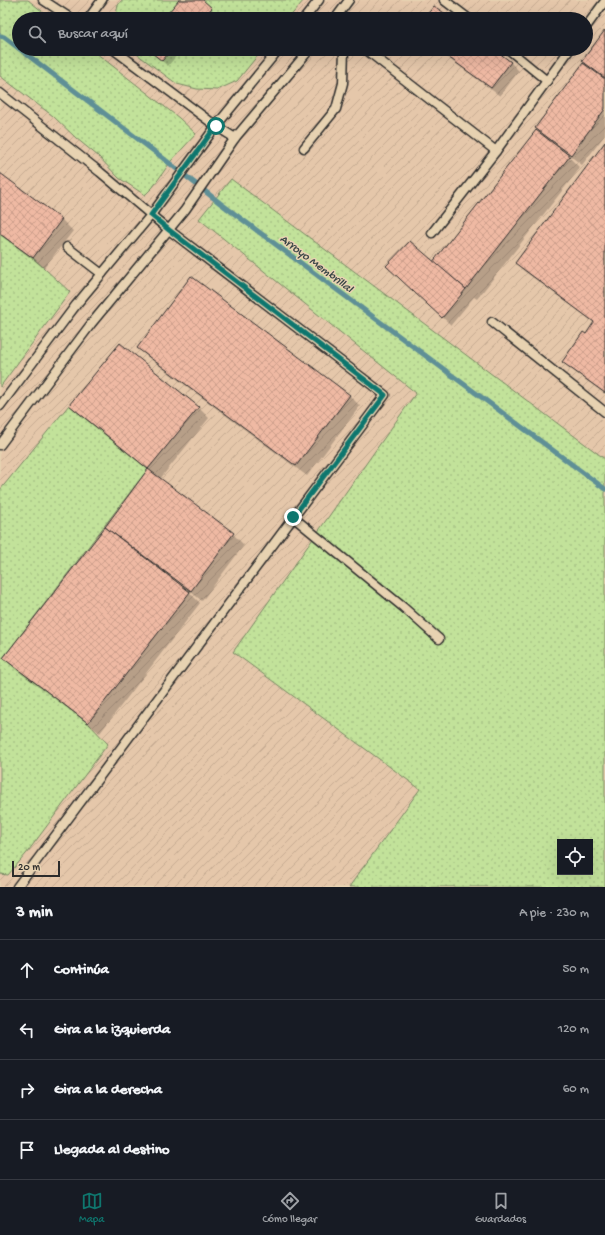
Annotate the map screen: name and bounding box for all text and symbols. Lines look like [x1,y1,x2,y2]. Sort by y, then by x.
search box [12,12,593,56]
icon: search [26,23,48,45]
text: Buscar aquí [58,25,128,43]
route start [207,117,225,135]
water label: Arroyo Membrillal [277,233,356,297]
route end [284,508,302,526]
map controls [557,839,593,875]
button: locate [557,839,593,875]
scale bar [12,859,60,878]
text: 20 m [18,862,40,874]
text: 3 min [16,903,53,923]
text: A pie · 230 m [519,906,589,921]
icon: ahead [16,959,38,981]
text: Continúa [54,961,109,979]
text: 50 m [562,962,589,977]
icon: left [16,1019,38,1041]
text: Gira a la izquierda [54,1021,170,1039]
text: 120 m [558,1022,589,1037]
icon: right [16,1079,38,1101]
text: Gira a la derecha [54,1081,162,1099]
text: 60 m [563,1082,589,1097]
icon: arrive [16,1139,38,1161]
text: Llegada al destino [54,1141,170,1159]
tab: Mapa [79,1190,104,1226]
tab: Cómo llegar [262,1190,317,1226]
tab: Guardados [475,1190,526,1226]

